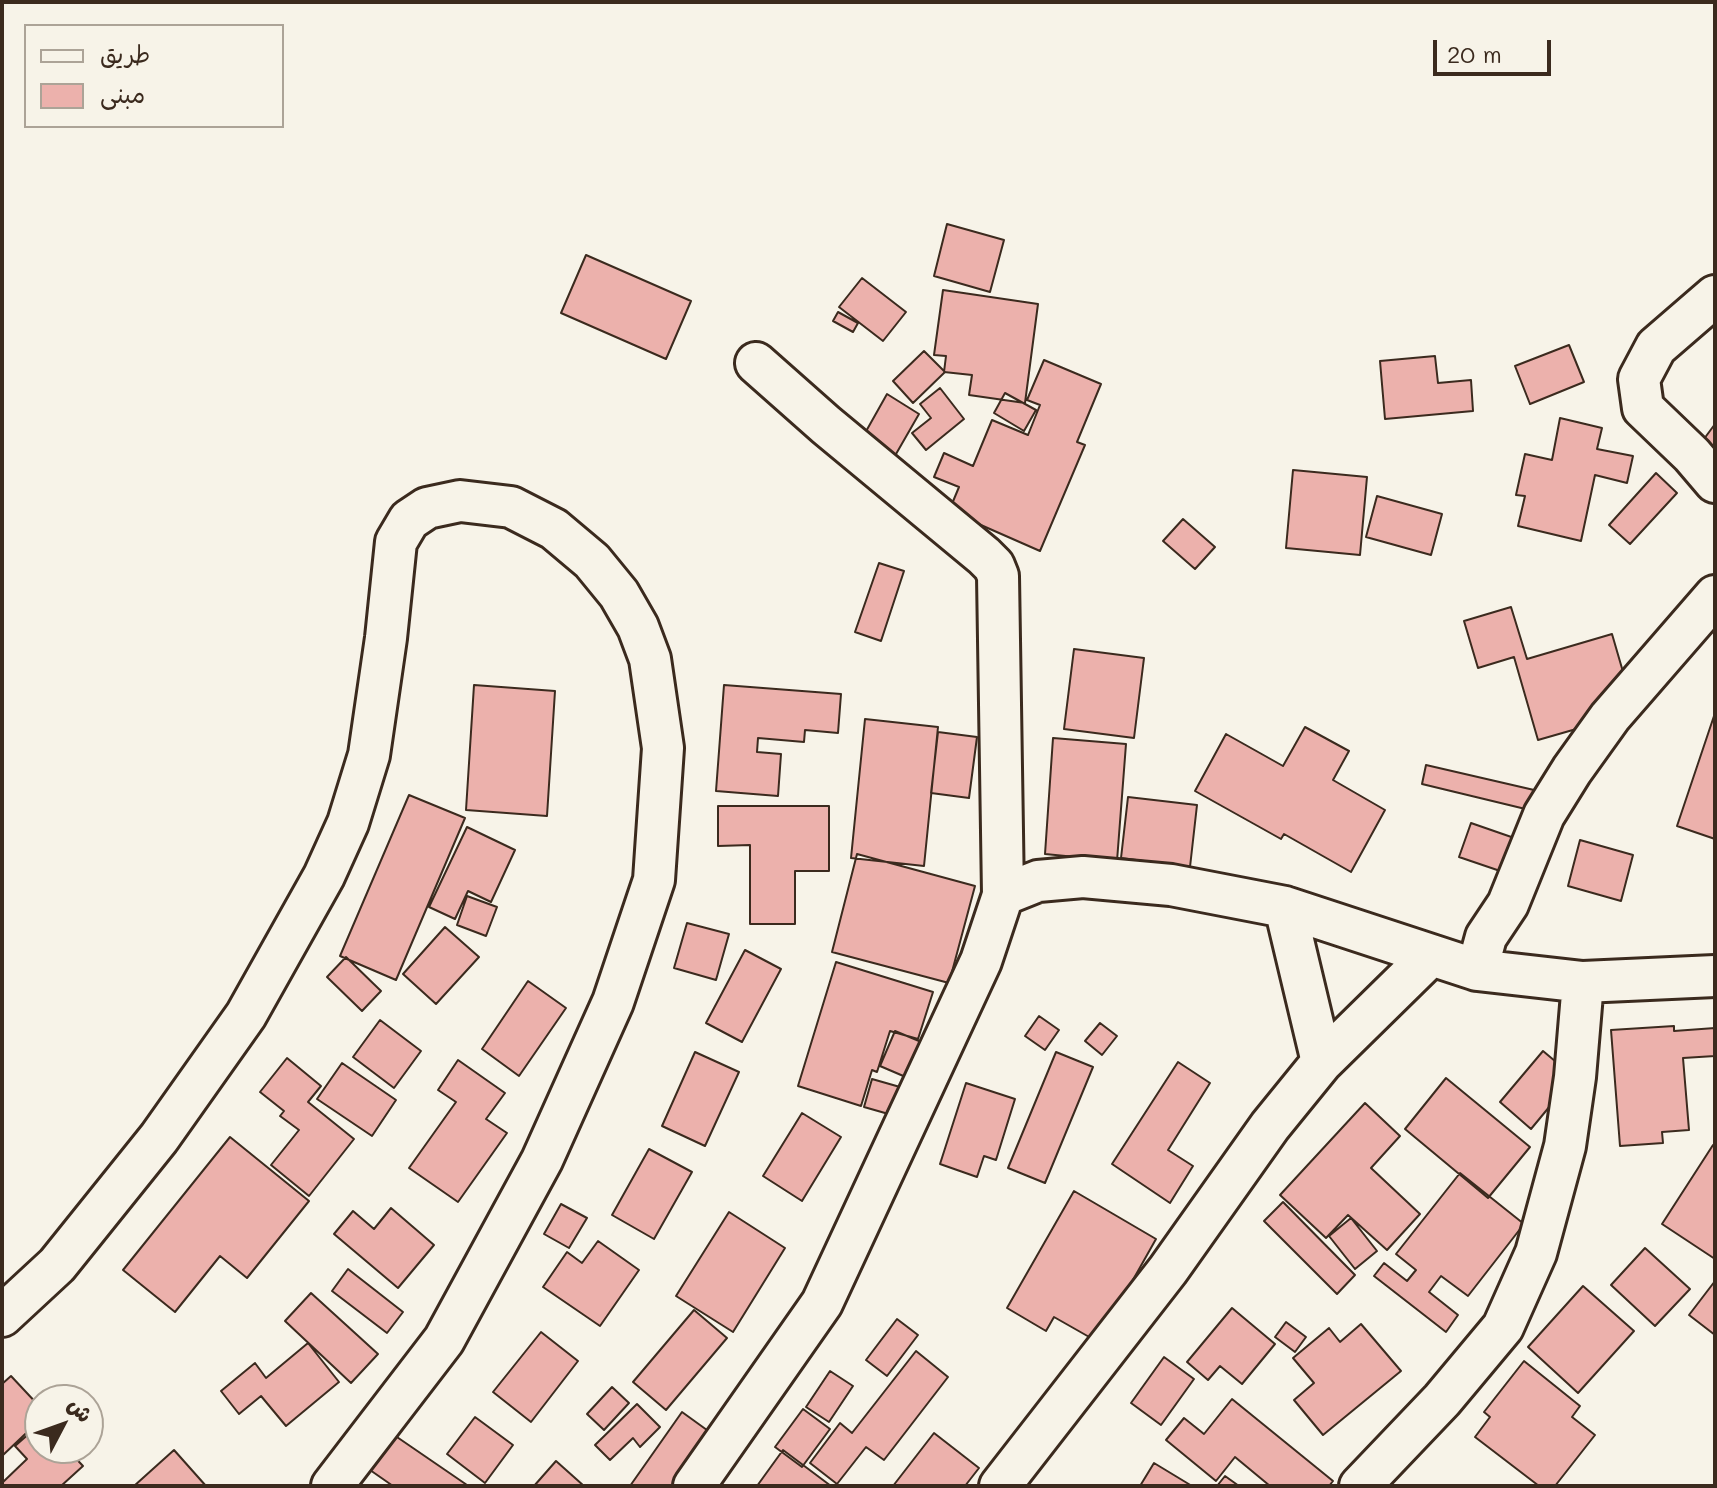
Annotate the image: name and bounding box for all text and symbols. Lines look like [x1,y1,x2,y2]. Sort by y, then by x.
legend [24,24,284,128]
scale bar [1437,24,1555,74]
text: طريق [100,38,150,69]
text: 20 m [1447,38,1502,69]
text: مبنى [100,78,145,109]
north arrow [24,1384,104,1464]
text: ش [62,1391,100,1428]

